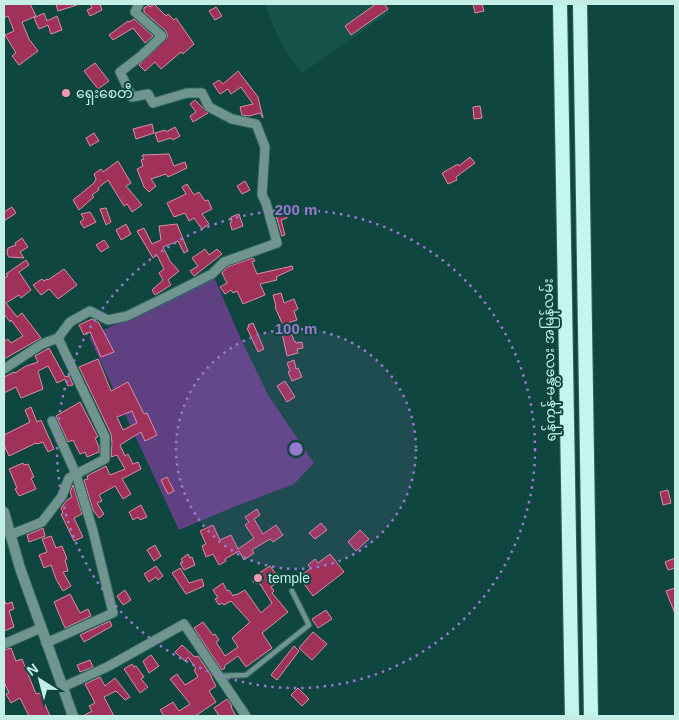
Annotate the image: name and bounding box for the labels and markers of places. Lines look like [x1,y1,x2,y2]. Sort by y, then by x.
place label: ရှေးစေတီ [76,83,133,105]
marker: ရှေးစေတီ [60,87,72,99]
centre of rings [287,440,305,458]
place label: temple [268,570,310,586]
marker: temple [252,572,264,584]

